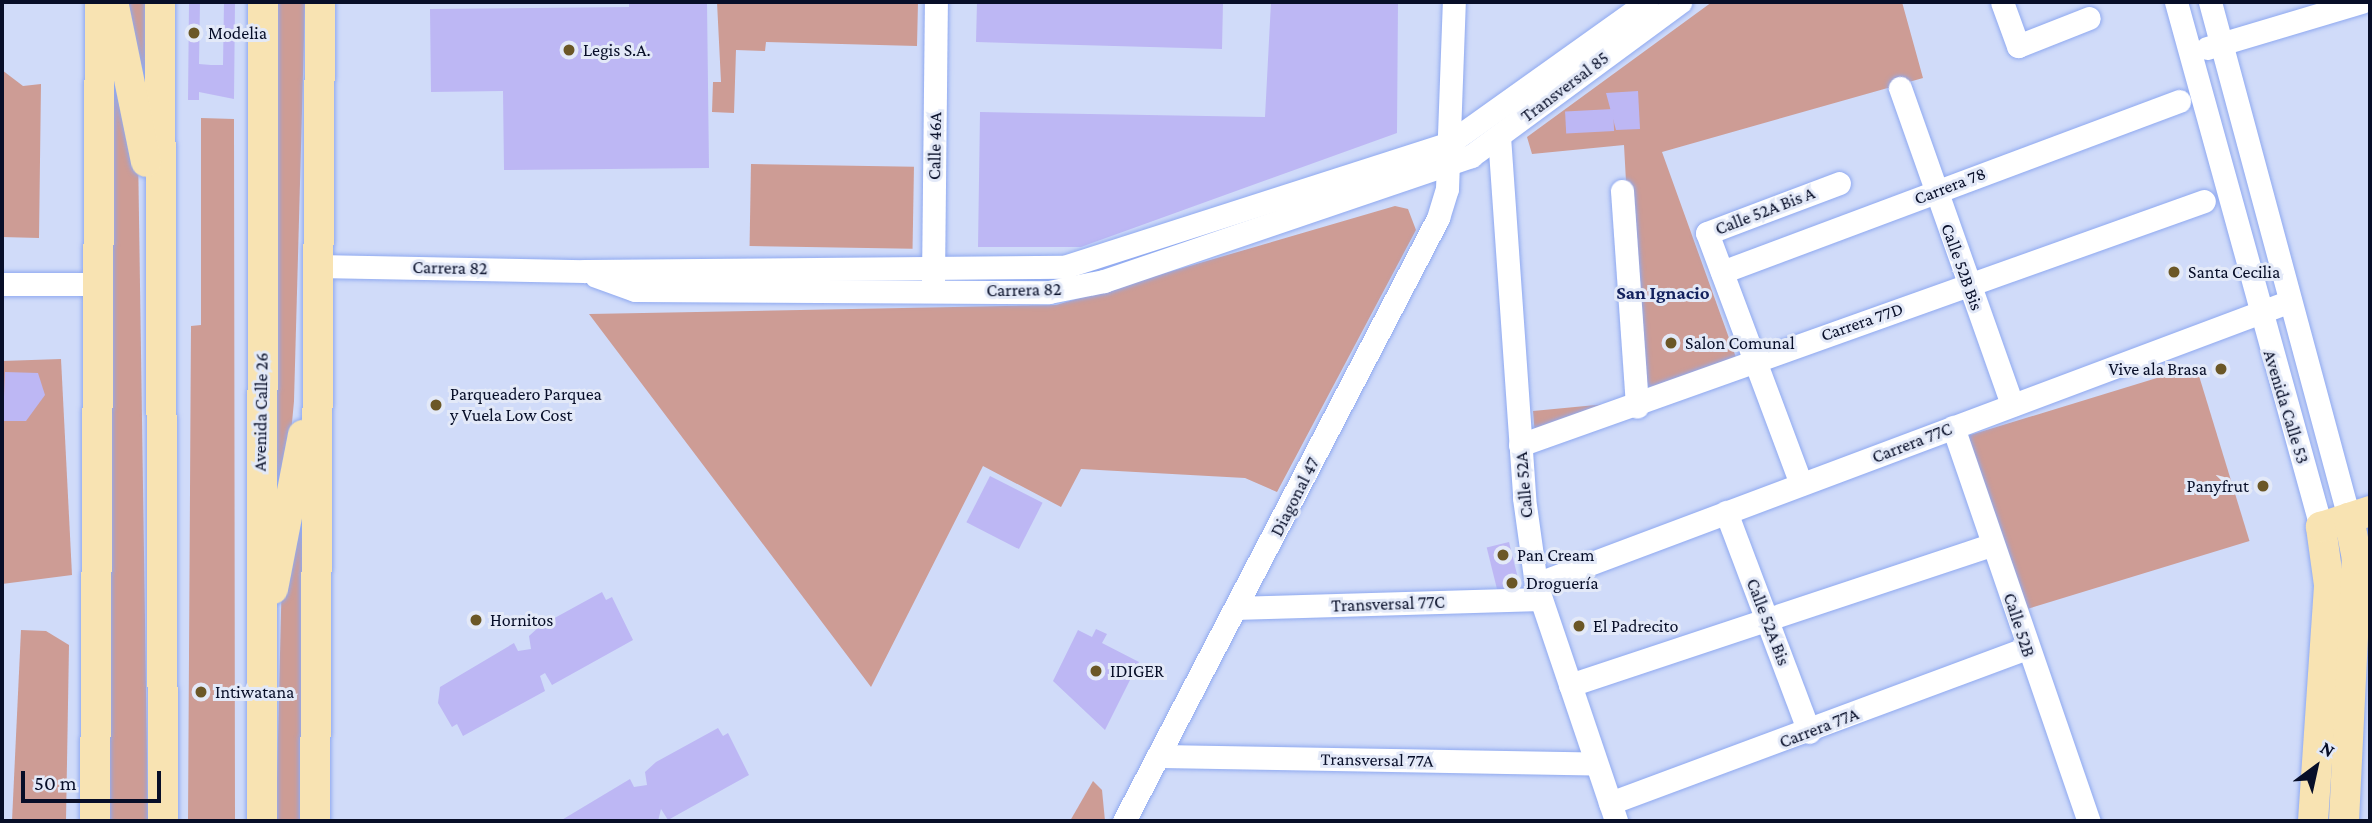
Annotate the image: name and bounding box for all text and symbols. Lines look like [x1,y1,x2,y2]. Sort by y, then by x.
place label: Modelia [208,22,267,44]
marker: Modelia [186,25,202,41]
place label: Legis S.A. [583,39,651,61]
marker: Legis S.A. [561,42,577,58]
street label: Transversal 85 [1517,47,1613,127]
street label: Calle 46A [924,112,946,180]
street label: Carrera 78 [1911,163,1989,209]
street label: Calle 52A Bis A [1712,182,1818,240]
street label: Calle 52B Bis [1936,221,1988,313]
street label: Carrera 82 [412,257,488,279]
place label: Santa Cecilia [2188,261,2280,283]
marker: Santa Cecilia [2166,264,2182,280]
street label: Carrera 82 [986,279,1062,301]
district label: San Ignacio [1616,282,1710,304]
street label: Carrera 77D [1818,298,1906,346]
place label: Salon Comunal [1685,332,1795,354]
marker: Salon Comunal [1663,335,1679,351]
street label: Avenida Calle 53 [2258,348,2314,466]
street label: Avenida Calle 26 [249,352,273,472]
place label: Vive ala Brasa [2108,358,2207,380]
marker: Vive ala Brasa [2213,361,2229,377]
place label: Parqueadero Parquea y Vuela Low Cost [450,384,602,426]
marker: Parqueadero Parquea y Vuela Low Cost [428,397,444,413]
street label: Carrera 77C [1869,418,1955,468]
street label: Calle 52A [1510,451,1538,519]
street label: Diagonal 47 [1266,454,1324,540]
place label: Panyfrut [2187,475,2249,497]
marker: Panyfrut [2255,478,2271,494]
place label: Pan Cream [1517,544,1594,566]
marker: Pan Cream [1495,547,1511,563]
place label: Droguería [1526,572,1599,594]
marker: Droguería [1504,575,1520,591]
street label: Calle 52A Bis [1742,575,1794,669]
street label: Calle 52B [1999,590,2039,660]
street label: Transversal 77C [1331,591,1445,617]
place label: Hornitos [490,609,553,631]
marker: Hornitos [468,612,484,628]
place label: El Padrecito [1593,615,1678,637]
marker: El Padrecito [1571,618,1587,634]
place label: IDIGER [1110,660,1164,682]
marker: IDIGER [1088,663,1104,679]
place label: Intiwatana [215,681,294,703]
marker: Intiwatana [193,684,209,700]
street label: Carrera 77A [1776,703,1862,753]
north arrow [2281,732,2351,802]
text: N [2317,737,2339,761]
street label: Transversal 77A [1320,748,1434,772]
scale bar [24,756,164,800]
text: 50 m [34,771,77,795]

